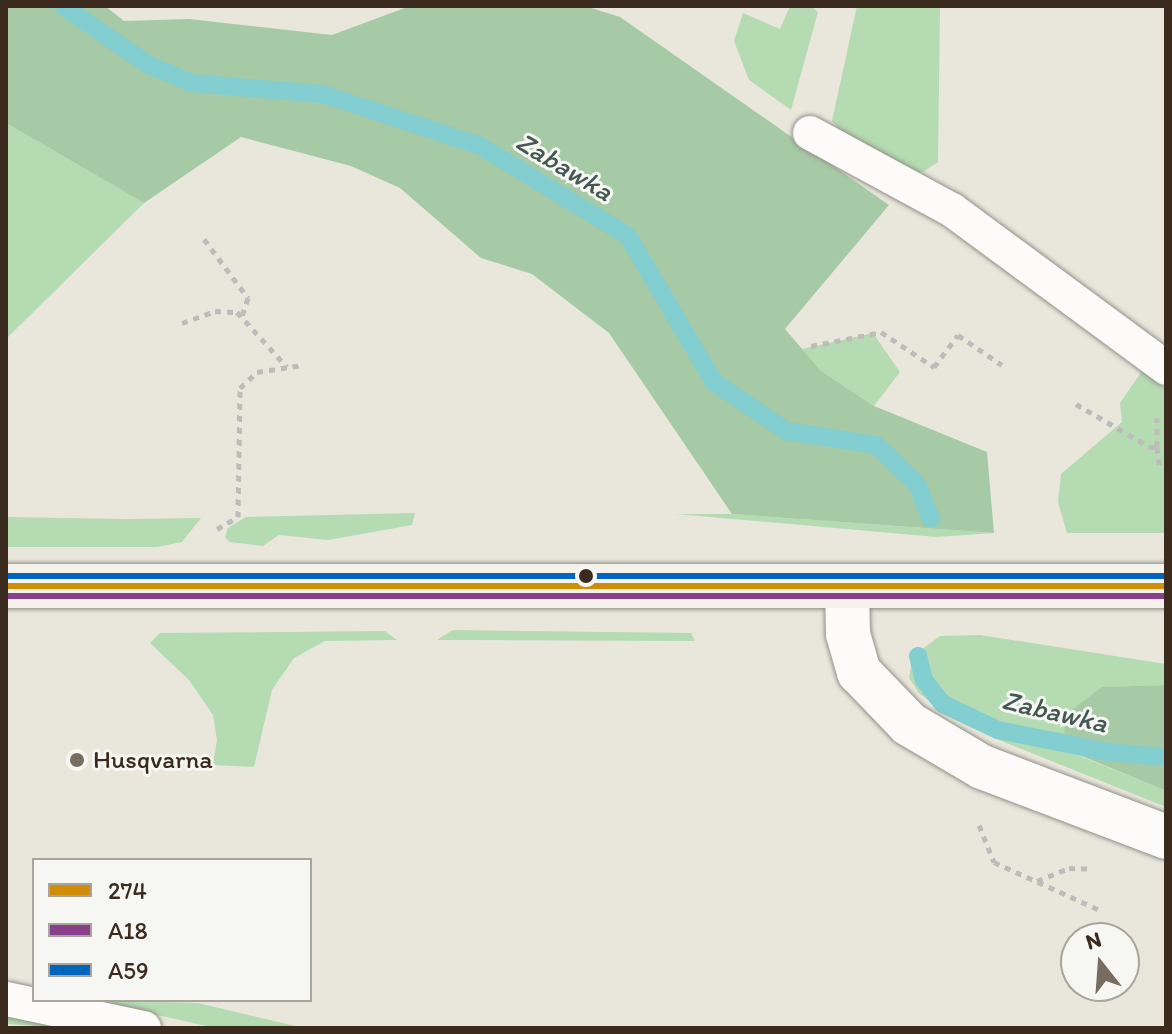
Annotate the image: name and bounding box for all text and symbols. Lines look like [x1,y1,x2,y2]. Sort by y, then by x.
water label: Zabawka [511,124,619,208]
unlabelled marker [578,568,594,584]
water label: Zabawka [999,683,1111,739]
place label: Husqvarna [93,744,213,776]
marker: Husqvarna [68,751,86,769]
legend [32,858,312,1002]
text: 274 [108,876,147,905]
text: A18 [108,916,148,945]
north arrow [1060,922,1140,1002]
text: N [1082,925,1104,956]
text: A59 [108,956,149,985]

